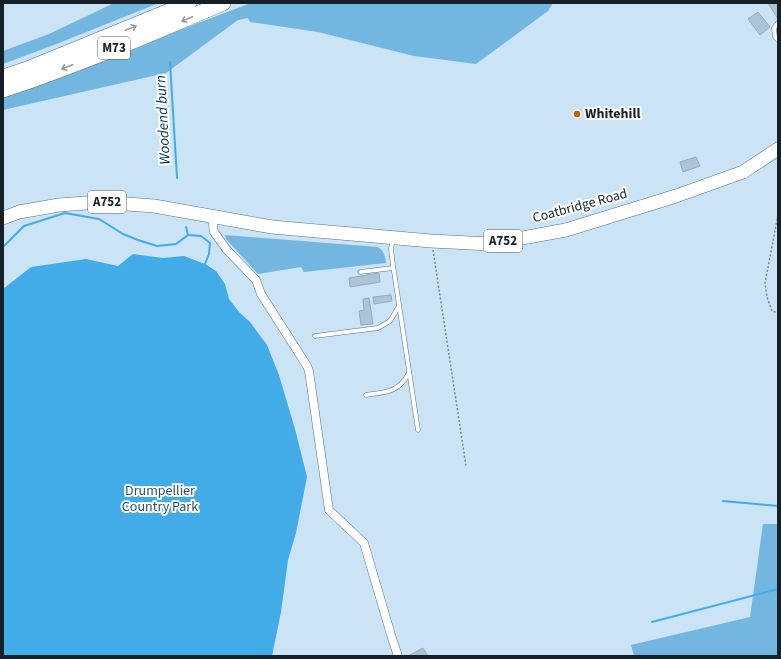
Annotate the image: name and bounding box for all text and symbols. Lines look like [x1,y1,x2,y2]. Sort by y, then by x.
one-way arrow [182,15,194,23]
one-way arrow [124,23,136,31]
road number: M73 [98,37,130,59]
one-way arrow [61,63,73,71]
water label: Woodend burn [150,75,176,165]
place label: Whitehill [585,104,640,124]
marker: Whitehill [572,109,582,119]
street label: Coatbridge Road [530,184,630,228]
road number: A752 [88,191,126,213]
road number: A752 [484,230,522,252]
park label: Drumpellier Country Park [122,481,198,517]

